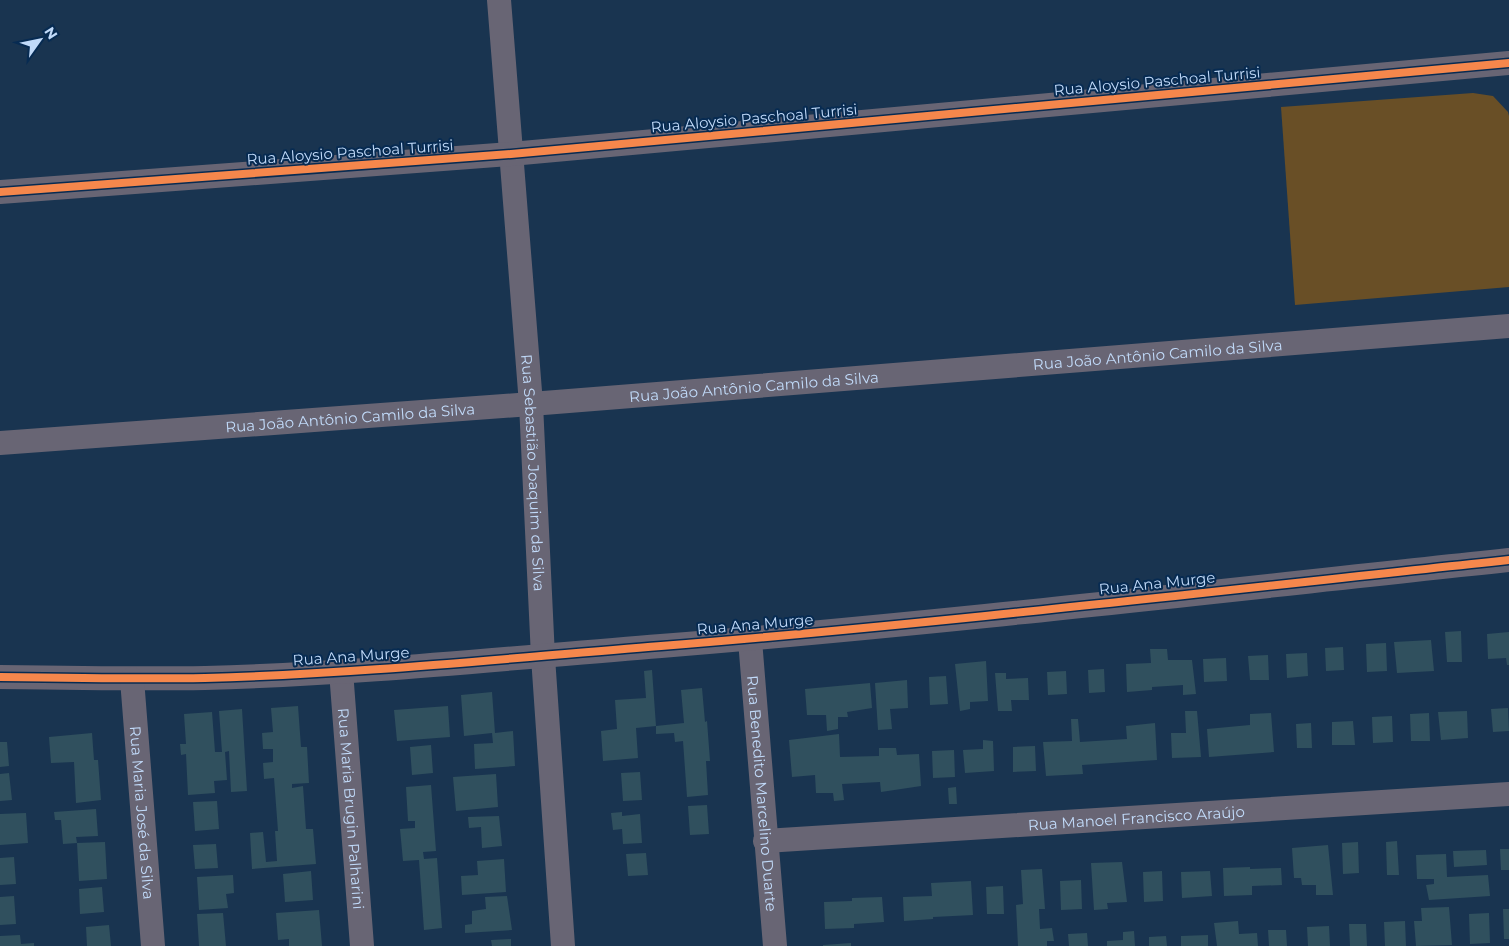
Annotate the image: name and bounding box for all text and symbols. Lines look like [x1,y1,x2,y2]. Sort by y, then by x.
north arrow [15,15,65,65]
text: N [40,23,62,43]
street label: Rua Aloysio Paschoal Turrisi [1053,62,1261,100]
street label: Rua Aloysio Paschoal Turrisi [650,99,858,137]
street label: Rua Aloysio Paschoal Turrisi [246,135,454,169]
street label: Rua João Antônio Camilo da Silva [1032,335,1283,373]
street label: Rua Sebastião Joaquim da Silva [518,353,549,592]
street label: Rua João Antônio Camilo da Silva [628,367,879,406]
street label: Rua João Antônio Camilo da Silva [225,399,476,436]
street label: Rua Ana Murge [1098,567,1216,599]
street label: Rua Ana Murge [696,609,814,639]
street label: Rua Ana Murge [292,642,410,670]
street label: Rua Benedito Marcelino Duarte [743,675,782,912]
street label: Rua Maria Brugin Palharini [334,707,369,910]
street label: Rua Maria José da Silva [126,725,159,900]
street label: Rua Manoel Francisco Araújo [1027,801,1245,834]

